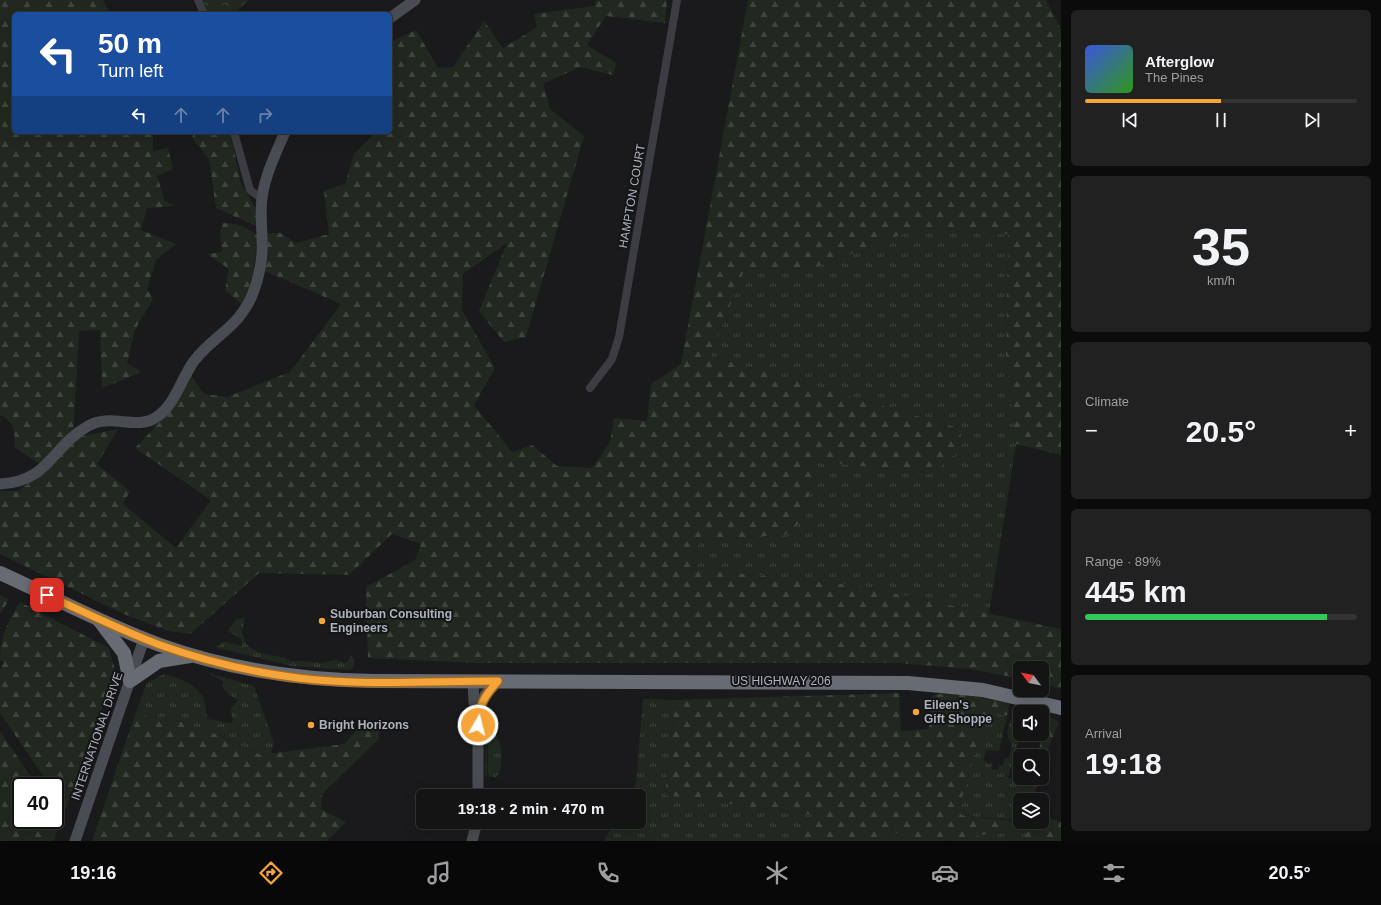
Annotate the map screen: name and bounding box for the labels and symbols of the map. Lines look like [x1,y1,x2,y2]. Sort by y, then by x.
street label: HAMPTON COURT [616,142,648,249]
pin [30,578,64,612]
place label: Suburban Consulting Engineers [330,607,452,635]
marker: Suburban Consulting Engineers [317,616,327,626]
north arrow [1013,661,1049,697]
street label: INTERNATIONAL DRIVE [68,670,126,802]
street label: US HIGHWAY 206 [731,674,831,688]
place label: Eileen's Gift Shoppe [924,698,992,726]
position arrow [457,704,499,746]
marker: Eileen's Gift Shoppe [911,707,921,717]
place label: Bright Horizons [319,718,409,732]
marker: Bright Horizons [306,720,316,730]
speed limit sign: 40 [12,777,64,829]

